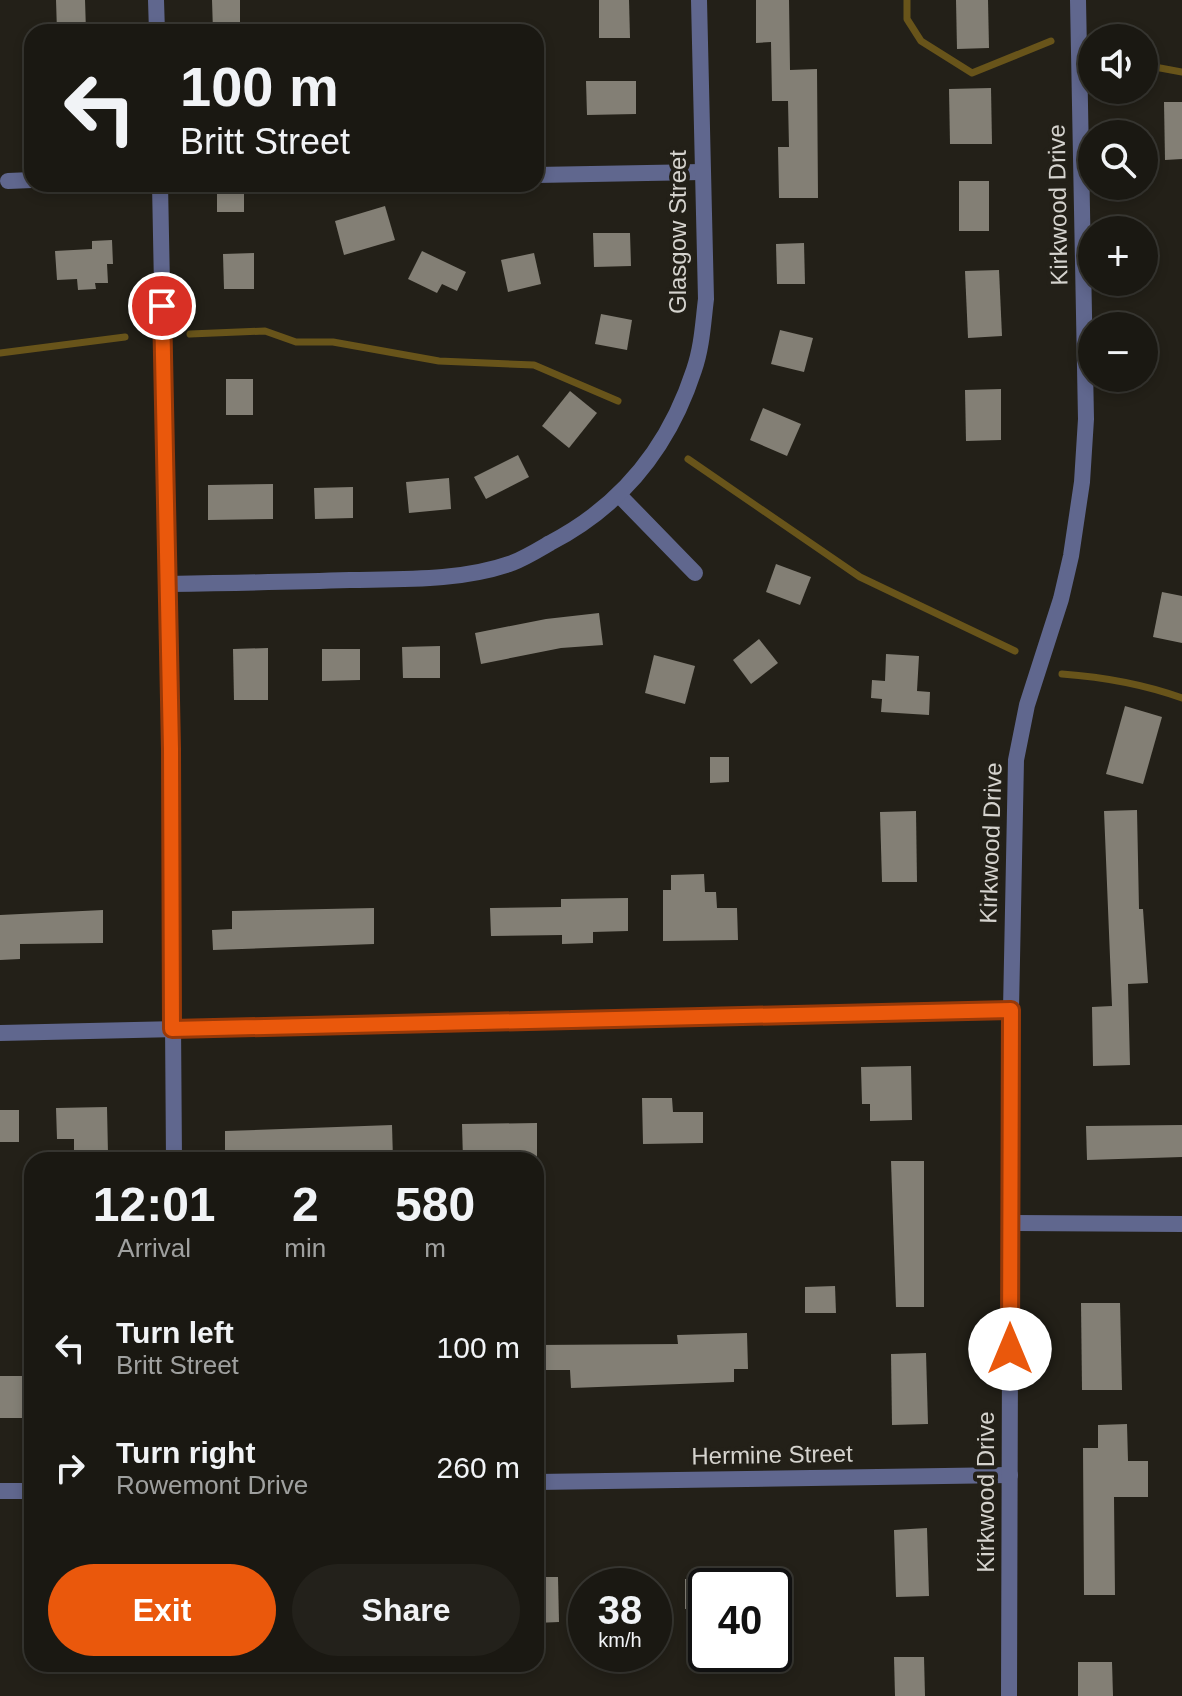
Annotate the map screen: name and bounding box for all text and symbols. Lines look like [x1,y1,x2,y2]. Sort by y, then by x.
map controls [1078,24,1158,392]
button: sound [1078,24,1158,104]
text: 100 m [180,55,339,118]
icon: left [48,56,152,160]
button: search [1078,120,1158,200]
text: Britt Street [180,121,350,162]
street label: Kirkwood Drive [1043,124,1072,286]
street label: Glasgow Street [664,150,691,314]
button: + [1078,216,1158,296]
pin [128,272,196,340]
icon: arrive [140,284,184,328]
button: − [1078,312,1158,392]
street label: Kirkwood Drive [974,762,1007,924]
text: 12:01 [93,1178,216,1231]
text: 2 [292,1178,319,1231]
text: 580 [395,1178,475,1231]
text: Arrival [117,1233,191,1263]
text: min [284,1233,326,1263]
text: m [424,1233,446,1263]
position arrow [968,1307,1052,1391]
text: Turn left [116,1316,234,1349]
icon: left [48,1326,92,1370]
text: 100 m [437,1331,520,1364]
text: Britt Street [116,1350,239,1380]
street label: Kirkwood Drive [972,1411,999,1573]
text: Turn right [116,1436,255,1469]
street label: Hermine Street [691,1440,853,1469]
icon: right [48,1446,92,1490]
text: 260 m [437,1451,520,1484]
text: Rowemont Drive [116,1470,308,1500]
button: Exit [48,1564,276,1656]
button: Share [292,1564,520,1656]
speed limit sign: 40 [688,1568,792,1672]
text: 38 [598,1588,642,1632]
text: km/h [598,1629,642,1651]

